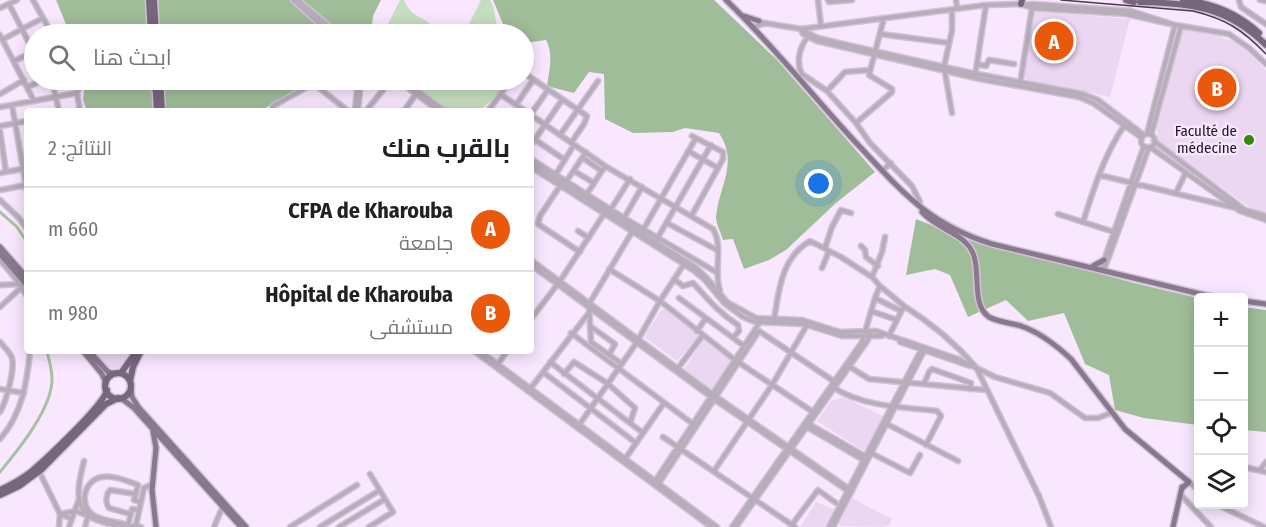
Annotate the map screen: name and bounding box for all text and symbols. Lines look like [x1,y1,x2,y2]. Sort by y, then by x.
pin: A [1034,18,1074,63]
search box [24,24,534,90]
icon: search [45,41,78,74]
text: ابحث هنا [93,44,172,71]
pin: B [1198,66,1236,110]
place label: Faculté de médecine [1175,122,1237,157]
text: بالقرب منك [382,133,510,164]
marker: Faculté de médecine [1242,133,1256,147]
text: النتائج: 2 [48,136,112,160]
your location [804,169,833,198]
text: CFPA de Kharouba [288,197,453,224]
text: 660 m [48,217,98,241]
text: A [485,217,496,241]
text: جامعة [399,231,453,255]
text: Hôpital de Kharouba [265,281,453,308]
map controls [1194,293,1248,509]
button: + [1194,293,1248,347]
text: 980 m [48,301,98,325]
text: B [485,301,496,325]
text: مستشفى [369,315,453,339]
button: − [1194,347,1248,401]
button: locate [1194,401,1248,455]
button: layers [1194,455,1248,509]

